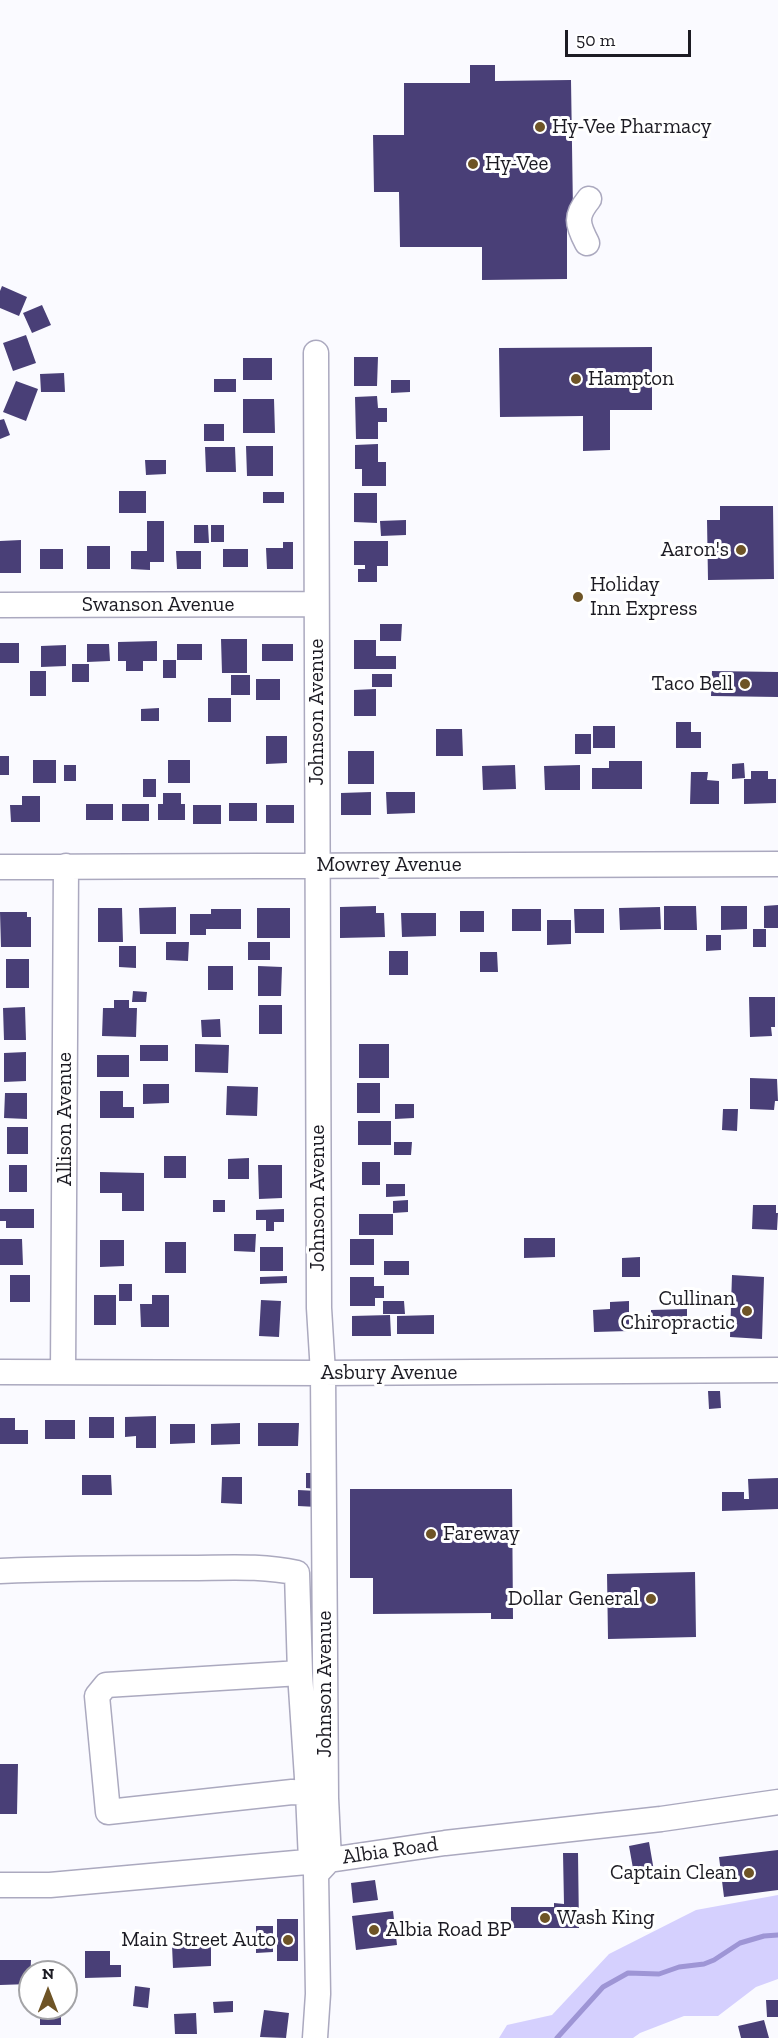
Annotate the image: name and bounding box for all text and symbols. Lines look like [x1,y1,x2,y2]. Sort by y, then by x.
scale bar [568,18,694,56]
text: 50 m [576,29,615,51]
place label: Hy-Vee Pharmacy [552,114,712,140]
marker: Hy-Vee Pharmacy [533,120,547,134]
place label: Hy-Vee [485,151,548,177]
marker: Hy-Vee [466,157,480,171]
place label: Hampton [588,366,674,392]
marker: Hampton [569,372,583,386]
place label: Aaron's [661,537,729,563]
marker: Aaron's [734,543,748,557]
place label: Holiday Inn Express [590,572,697,622]
marker: Holiday Inn Express [571,590,585,604]
street label: Swanson Avenue [82,592,234,618]
street label: Johnson Avenue [304,639,330,785]
place label: Taco Bell [651,671,733,697]
marker: Taco Bell [738,677,752,691]
street label: Mowrey Avenue [316,852,462,878]
street label: Allison Avenue [52,1052,78,1186]
street label: Johnson Avenue [305,1125,331,1271]
place label: Cullinan Chiropractic [621,1286,735,1336]
marker: Cullinan Chiropractic [740,1304,754,1318]
street label: Asbury Avenue [321,1360,457,1386]
place label: Fareway [443,1521,520,1547]
marker: Fareway [424,1527,438,1541]
place label: Dollar General [508,1586,639,1612]
marker: Dollar General [644,1592,658,1606]
street label: Johnson Avenue [312,1611,338,1757]
street label: Albia Road [341,1832,439,1870]
place label: Captain Clean [610,1860,737,1886]
marker: Captain Clean [742,1866,756,1880]
place label: Wash King [557,1905,654,1931]
marker: Wash King [538,1911,552,1925]
place label: Albia Road BP [386,1917,512,1943]
marker: Albia Road BP [367,1923,381,1937]
place label: Main Street Auto [121,1927,276,1953]
marker: Main Street Auto [281,1933,295,1947]
north arrow [18,1960,78,2020]
text: N [42,1964,54,1983]

